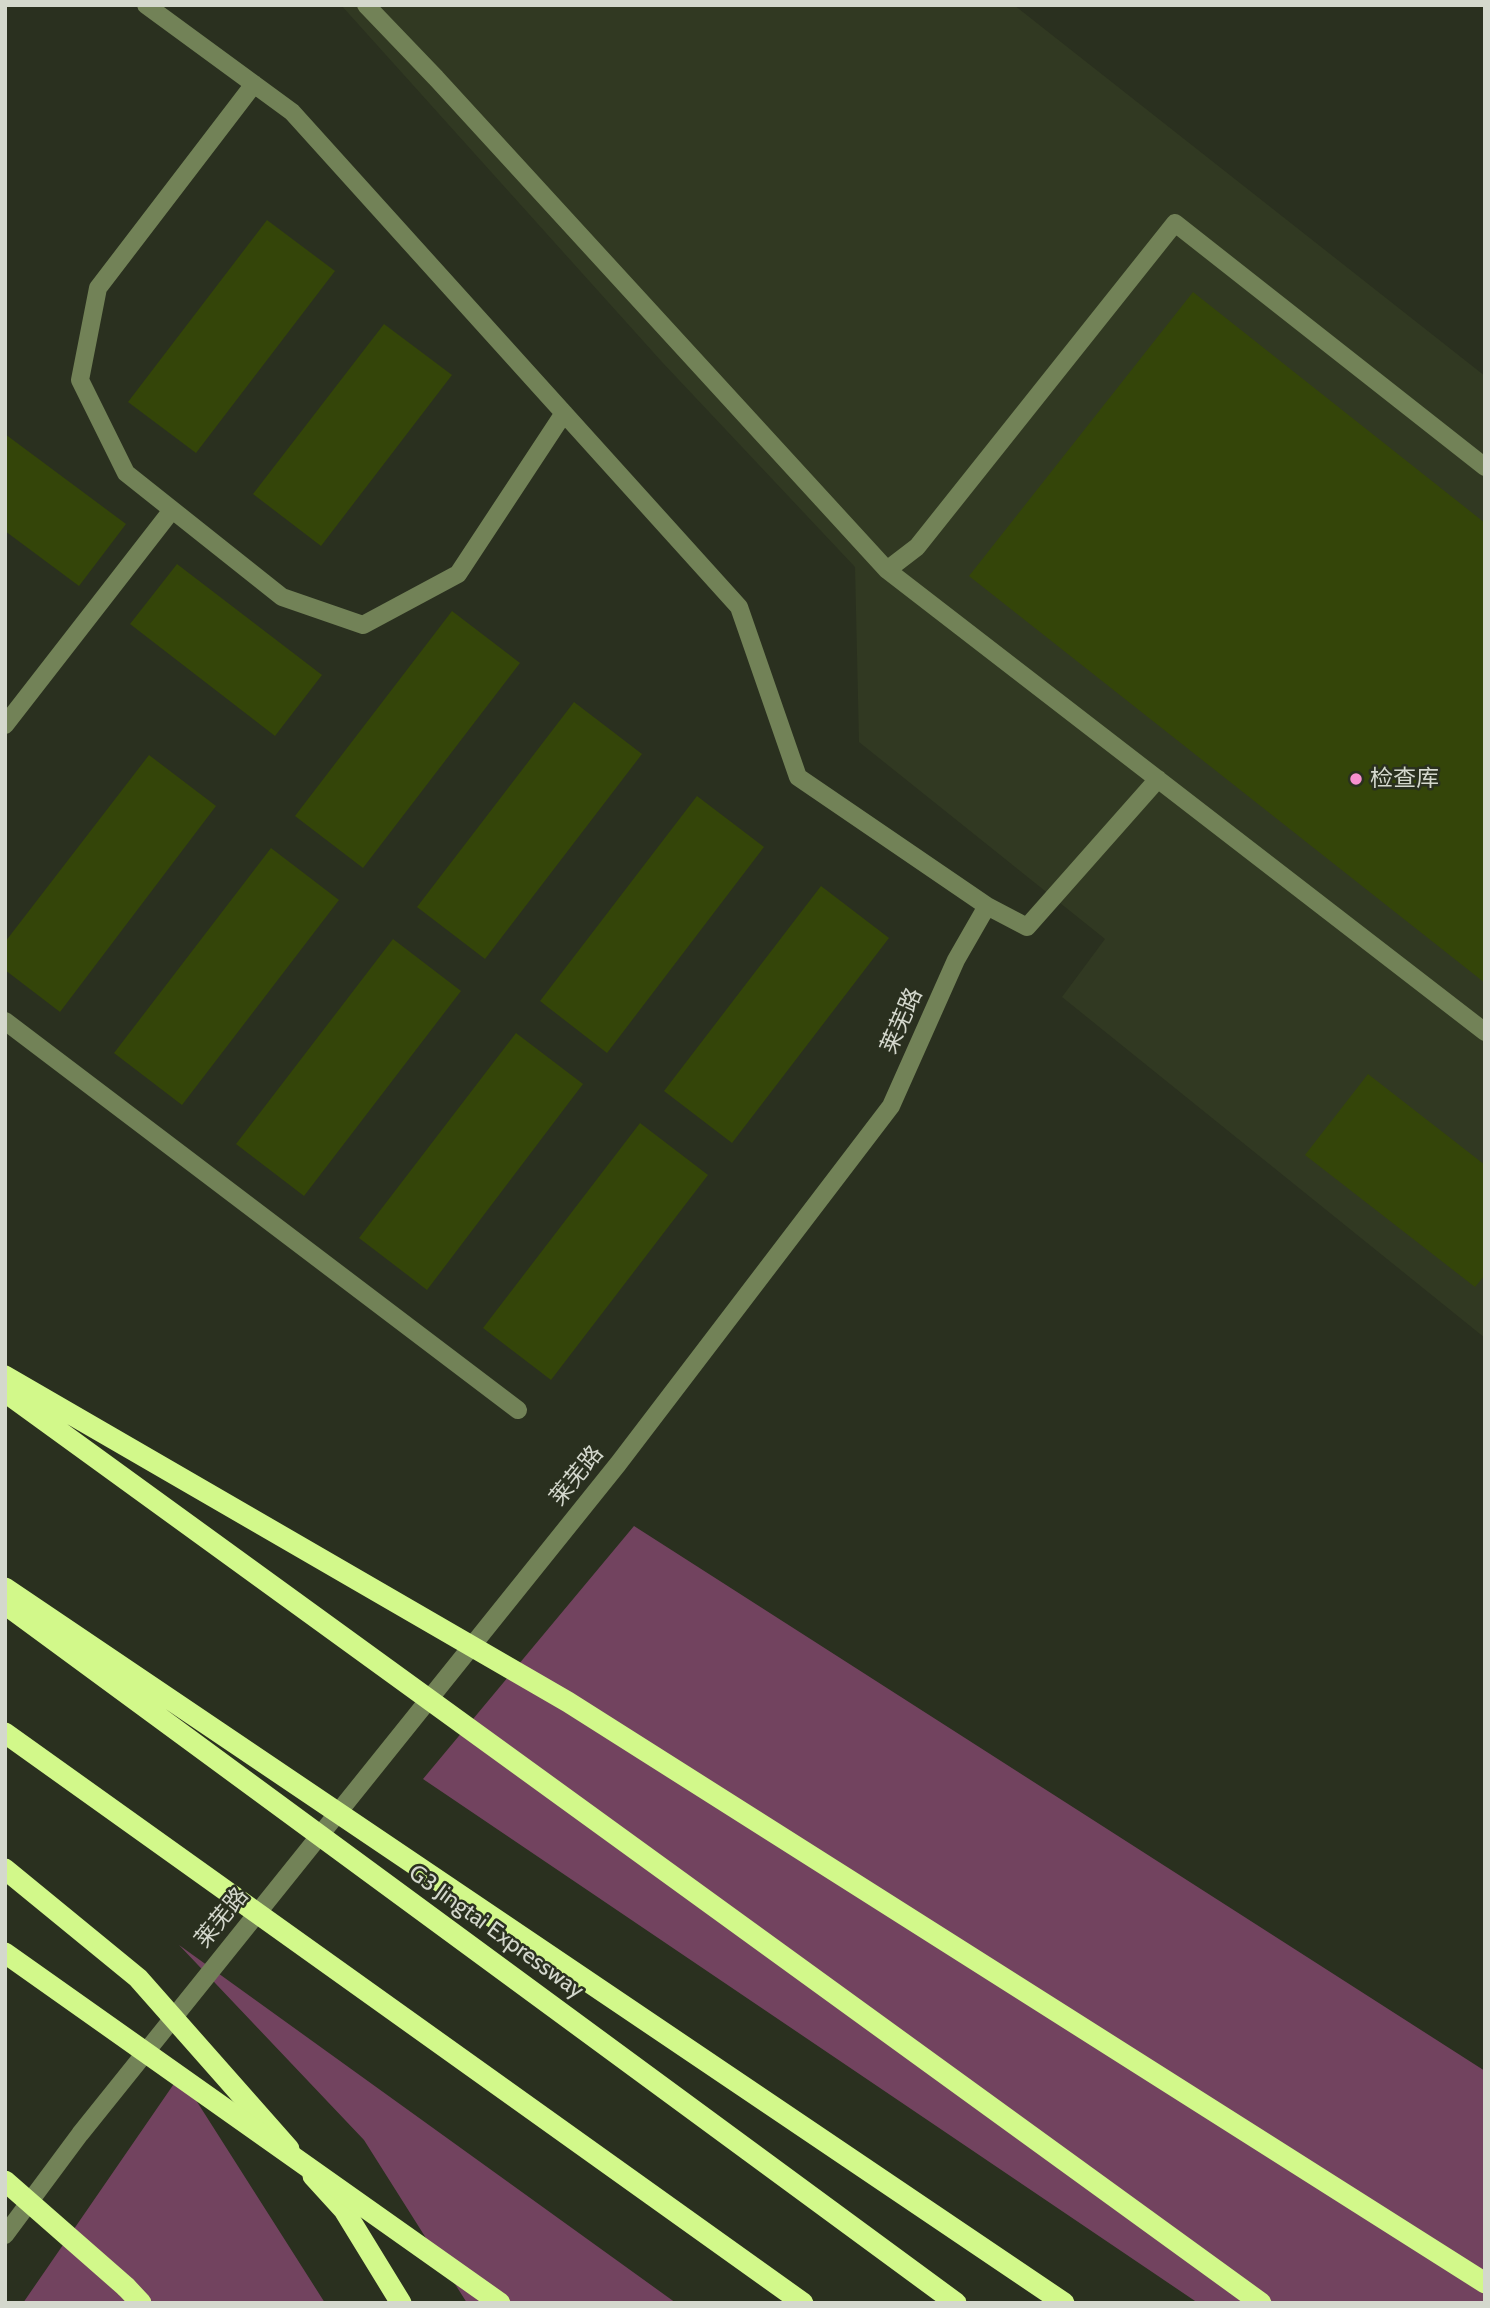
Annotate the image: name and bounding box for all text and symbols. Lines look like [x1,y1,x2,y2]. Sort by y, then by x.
place label: 检查库 [1370,765,1439,793]
marker: 检查库 [1348,771,1364,787]
street label: 莱芜路 [875,984,929,1058]
street label: 莱芜路 [545,1441,609,1511]
street label: G3 Jingtai Expressway [403,1859,589,2005]
street label: 莱芜路 [190,1883,254,1953]

